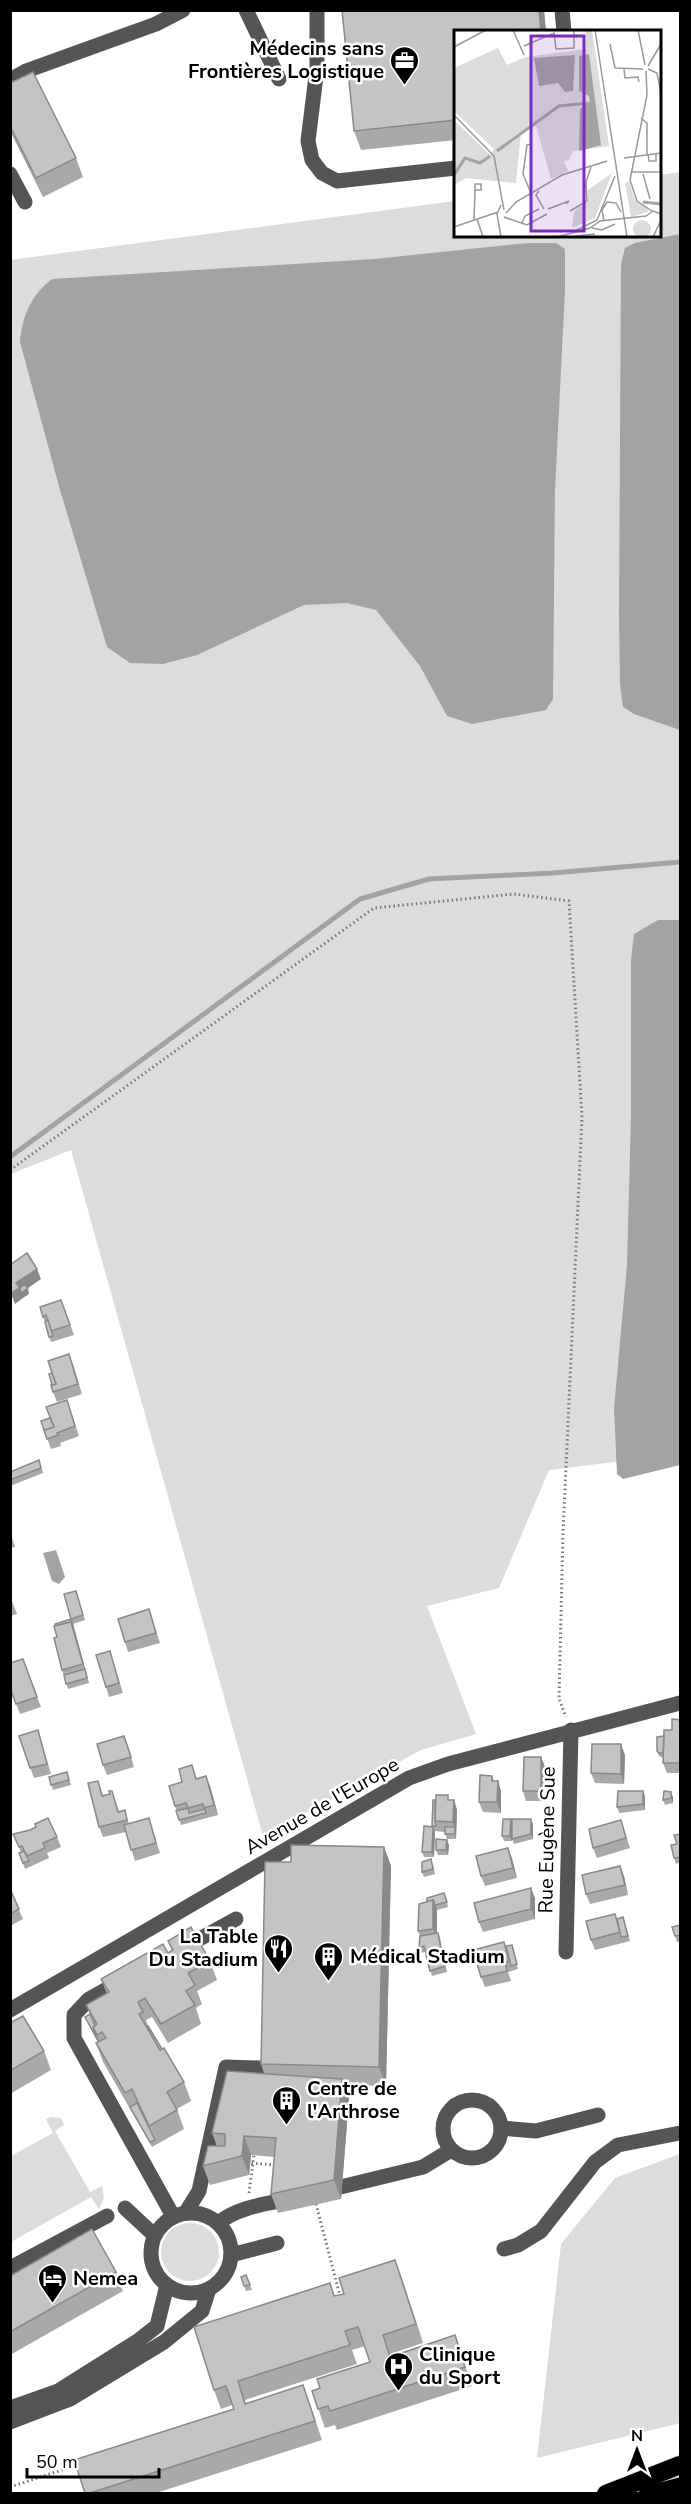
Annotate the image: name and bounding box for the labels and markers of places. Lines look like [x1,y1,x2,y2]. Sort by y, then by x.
place label: Médecins sans Frontières Logistique [188,35,384,85]
office icon: Médecins sans Frontières Logistique [389,44,421,86]
place label: La Table Du Stadium [148,1923,258,1973]
restaurant icon: La Table Du Stadium [263,1932,295,1974]
building icon: Médical Stadium [313,1940,345,1982]
place label: Médical Stadium [350,1943,505,1970]
place label: Centre de l'Arthrose [307,2075,400,2125]
building icon: Centre de l'Arthrose [270,2084,302,2126]
hotel icon: Nemea [36,2262,68,2304]
place label: Nemea [73,2265,138,2292]
place label: Clinique du Sport [419,2341,501,2391]
hospital icon: Clinique du Sport [382,2350,414,2392]

